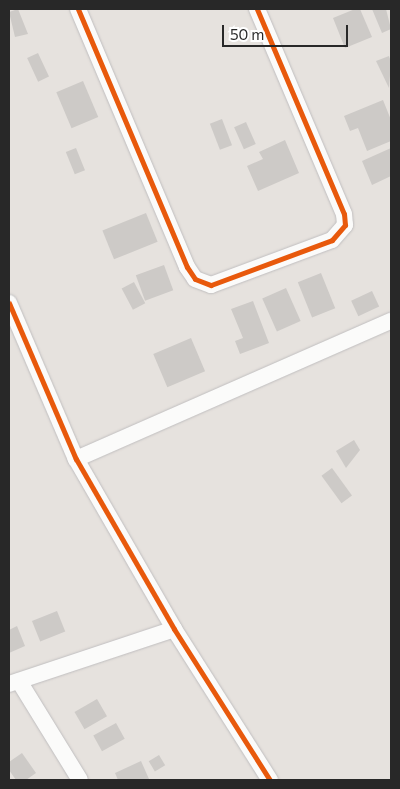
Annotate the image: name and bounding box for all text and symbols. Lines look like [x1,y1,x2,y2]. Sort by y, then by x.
scale bar [225,15,351,47]
text: 50 m [230,25,264,43]

